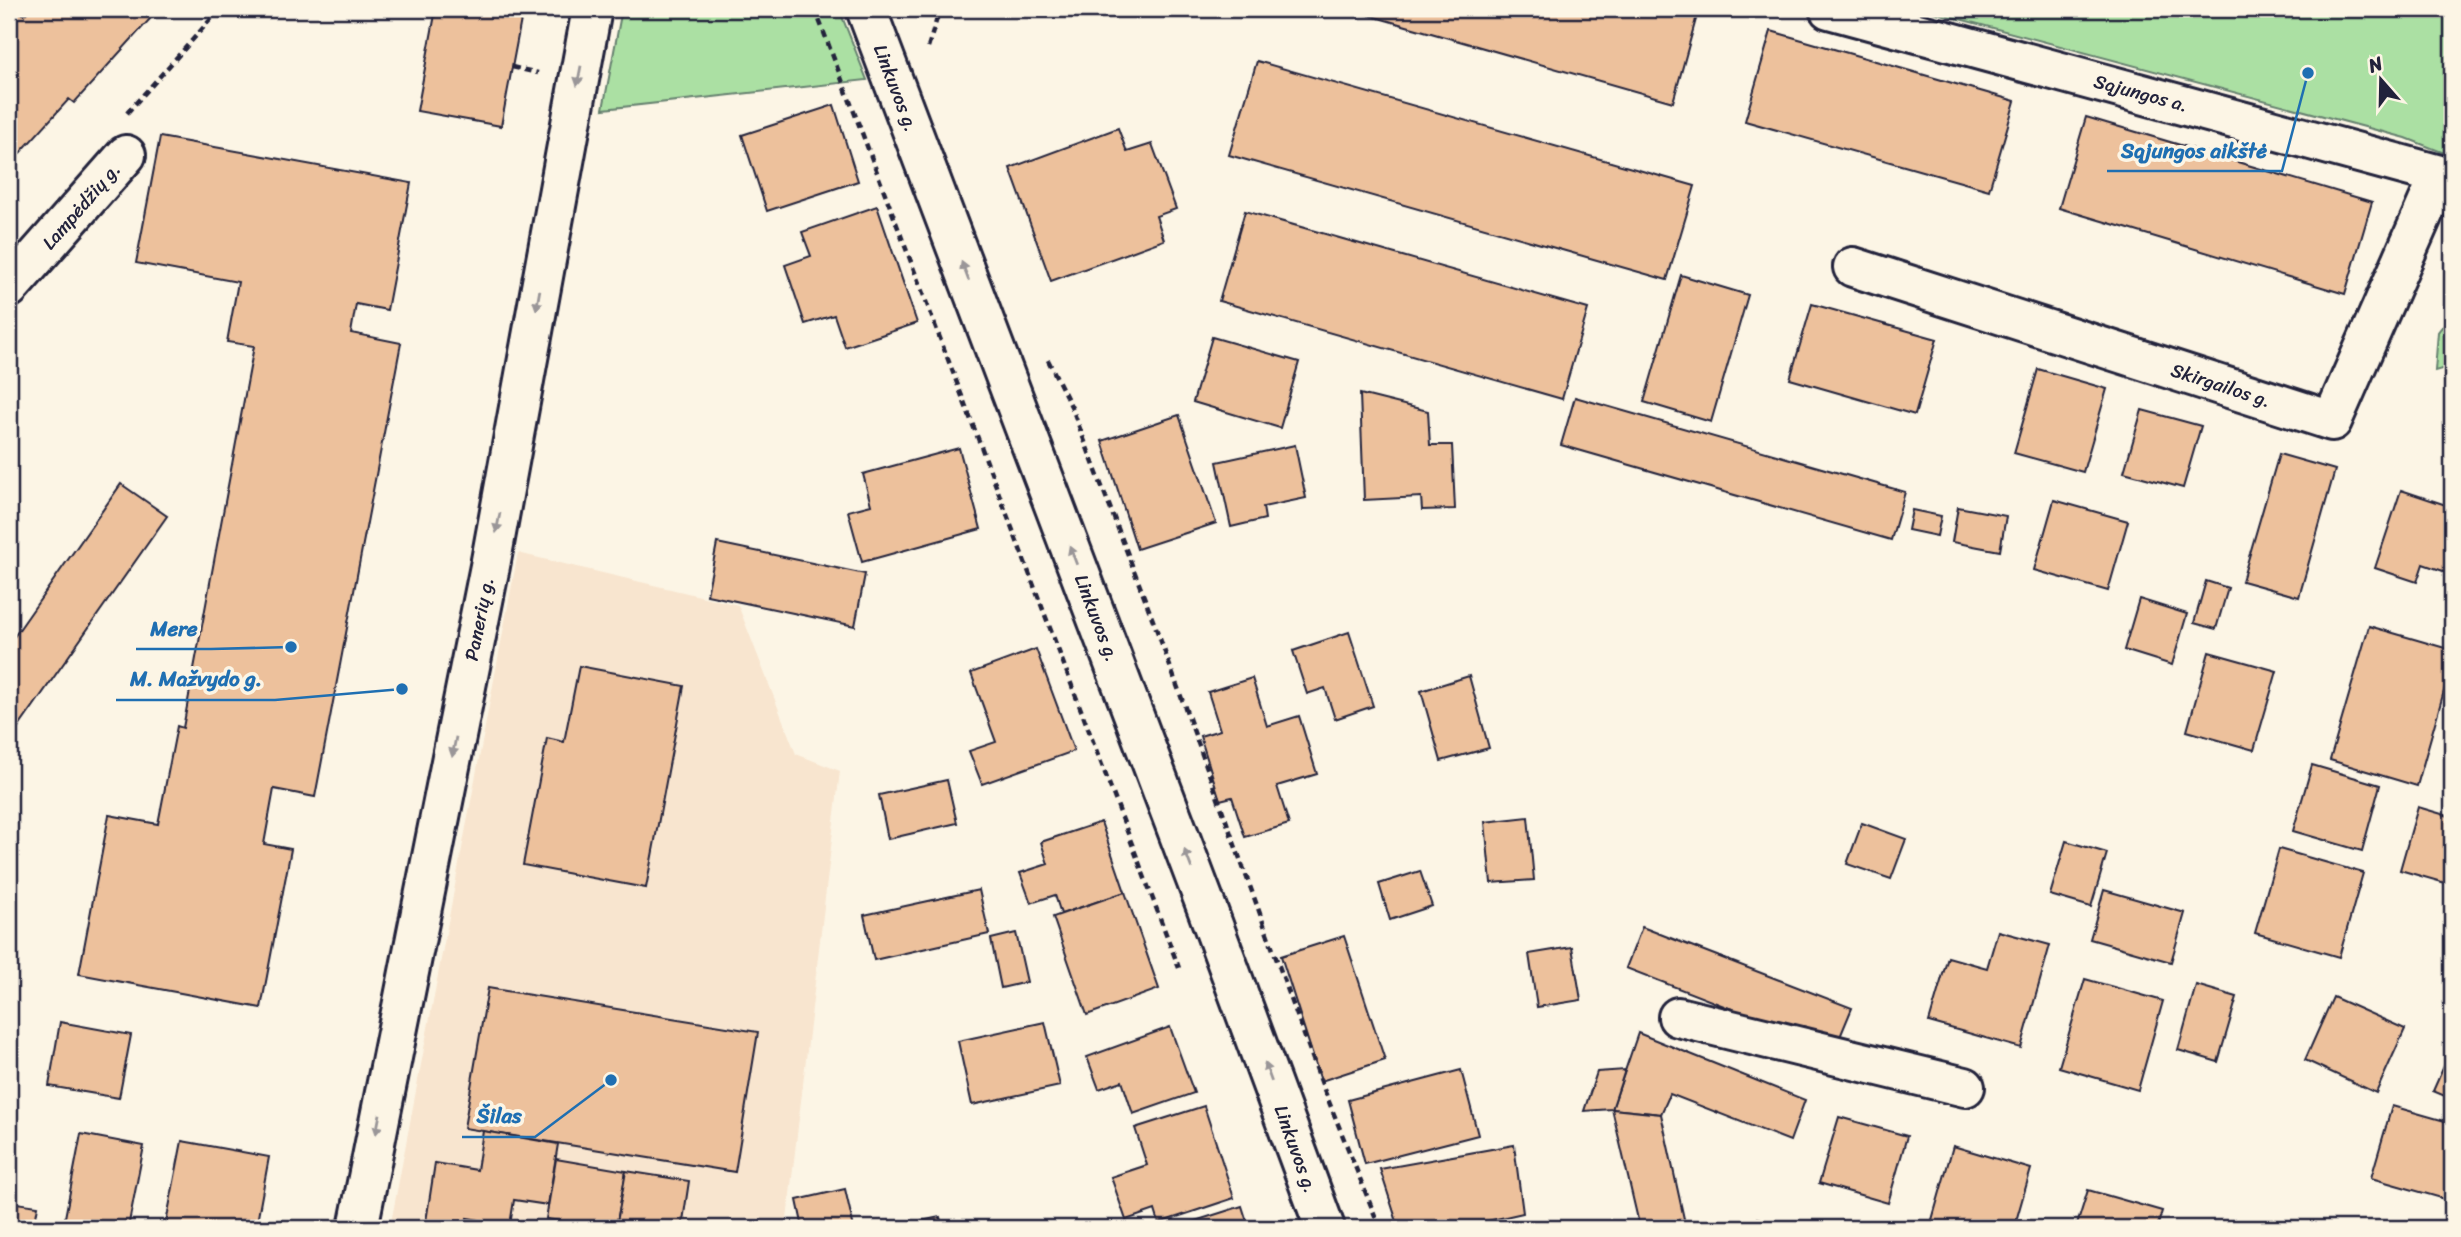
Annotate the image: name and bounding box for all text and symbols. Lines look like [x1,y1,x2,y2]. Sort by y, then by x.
street label: Linkuvos g. [864,39,928,137]
north arrow [2346,46,2416,116]
text: N [2363,46,2388,83]
one-way arrow [574,65,585,87]
street label: Sąjungos a. [2090,65,2192,121]
callout: Sąjungos aikštė [2107,129,2282,171]
text: Sąjungos aikštė [2120,132,2267,170]
street label: Lampėdžių g. [33,155,129,257]
one-way arrow [960,260,971,281]
one-way arrow [532,289,543,311]
street label: Skirgailos g. [2167,353,2275,417]
one-way arrow [492,512,503,534]
one-way arrow [1067,544,1078,565]
street label: Linkuvos g. [1065,569,1129,667]
street label: Panerių g. [455,574,503,664]
callout: Mere [136,607,211,649]
text: Mere [149,610,198,648]
callout: M. Mažvydo g. [116,658,275,700]
text: M. Mažvydo g. [129,660,262,698]
one-way arrow [448,736,459,758]
one-way arrow [1183,849,1194,870]
one-way arrow [1262,1062,1273,1083]
callout: Šilas [462,1095,535,1137]
text: Šilas [475,1097,522,1135]
street label: Linkuvos g. [1265,1100,1327,1198]
one-way arrow [372,1113,383,1135]

